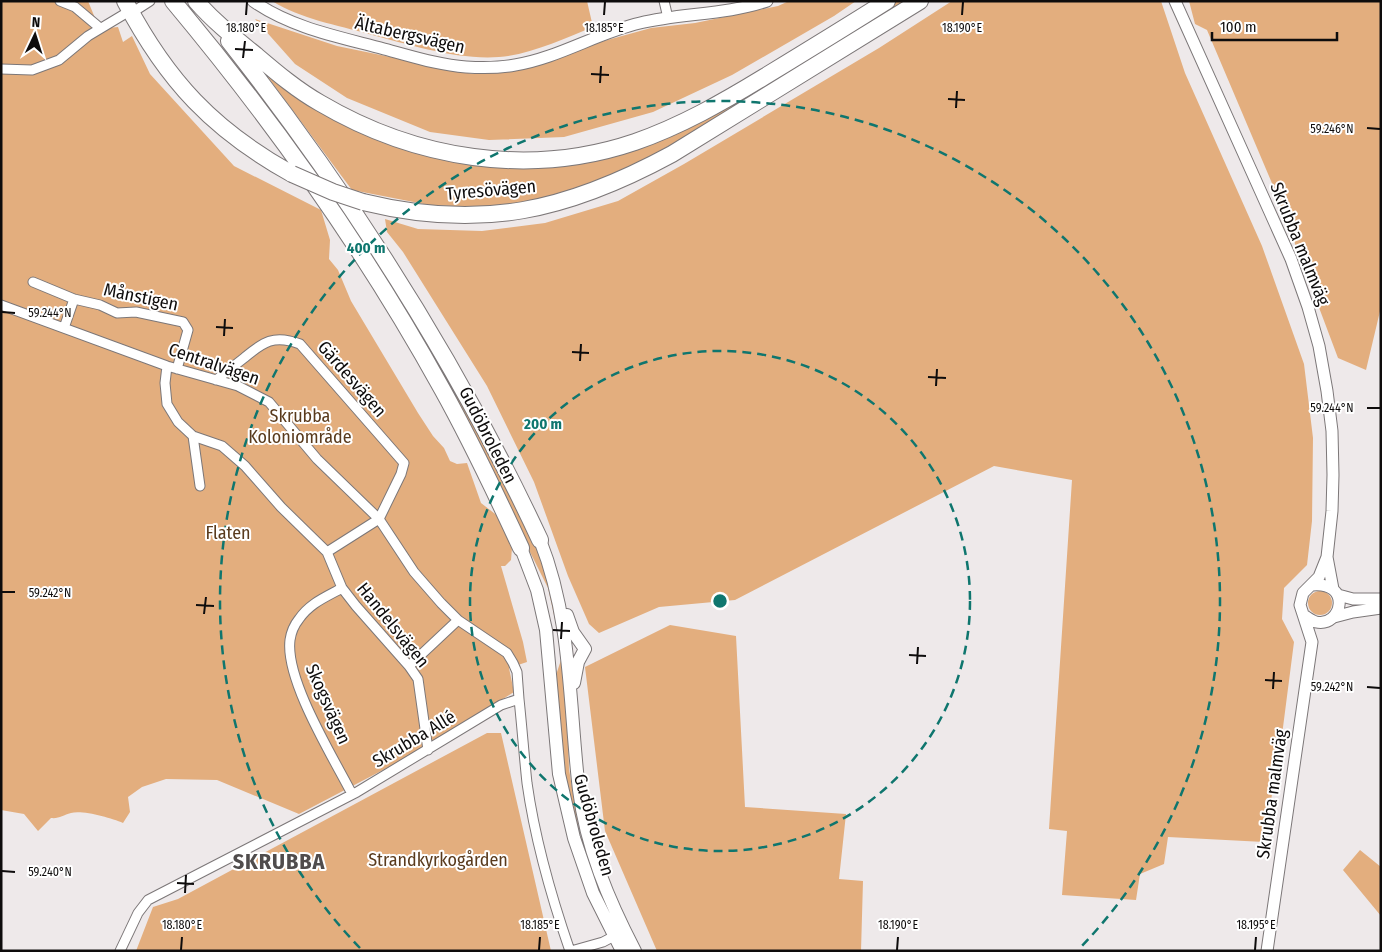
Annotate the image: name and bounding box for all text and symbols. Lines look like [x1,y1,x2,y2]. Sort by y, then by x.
north arrow [10,10,60,60]
scale bar [1212,10,1337,42]
street label: Ältabergsvägen [353,12,467,58]
text: N [31,14,41,31]
text: 100 m [1220,18,1257,36]
text: 18.180°E [226,21,266,35]
text: 18.185°E [584,21,624,35]
text: 18.190°E [942,21,982,35]
text: 59.246°N [1310,122,1354,136]
street label: Tyresövägen [445,175,537,205]
street label: Skrubba malmväg [1265,179,1335,309]
text: 400 m [347,239,385,257]
street label: Månstigen [102,278,180,316]
text: 59.244°N [28,306,72,320]
street label: Gärdesvägen [313,336,391,422]
street label: Centralvägen [166,338,262,390]
street label: Gudöbroleden [454,383,522,487]
text: 59.244°N [1310,401,1354,415]
park label: Skrubba Koloniområde [248,405,352,448]
text: 200 m [523,415,562,433]
park label: Flaten [205,522,251,544]
street label: Handelsvägen [352,578,434,672]
text: 59.242°N [29,586,71,600]
centre of rings [711,592,729,610]
street label: Skogsvägen [301,661,355,747]
text: 59.242°N [1311,680,1353,694]
street label: Skrubba Allé [369,706,460,772]
street label: Skrubba malmväg [1252,727,1292,860]
street label: Gudöbroleden [569,771,619,879]
district label: SKRUBBA [233,848,325,875]
park label: Strandkyrkogården [368,849,508,871]
text: 59.240°N [28,865,72,879]
text: 18.180°E [162,918,202,932]
text: 18.185°E [520,918,560,932]
text: 18.190°E [878,918,918,932]
text: 18.195°E [1236,918,1276,932]

